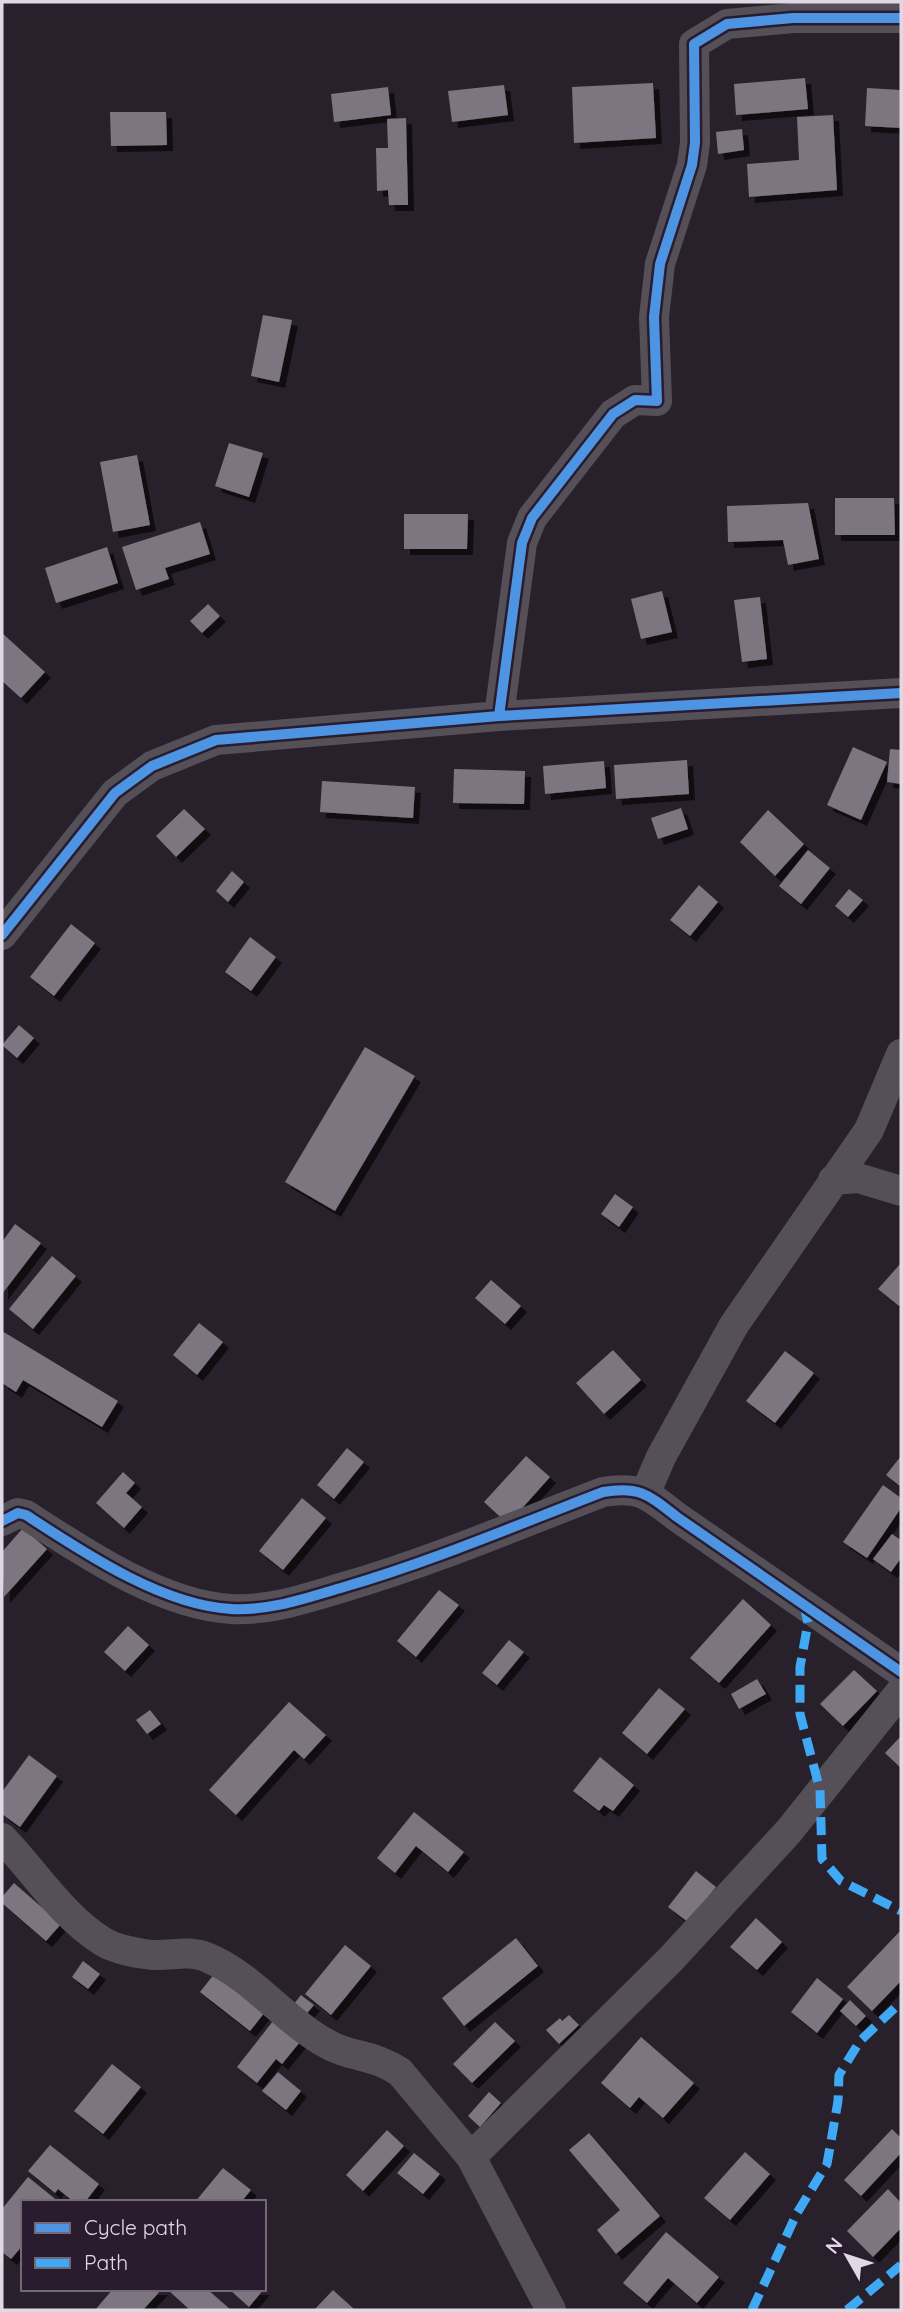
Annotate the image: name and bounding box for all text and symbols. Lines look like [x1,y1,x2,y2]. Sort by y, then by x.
legend [21,2200,266,2291]
text: Cycle path [84,2214,187,2240]
north arrow [812,2221,882,2291]
text: N [820,2232,848,2258]
text: Path [84,2249,128,2275]

